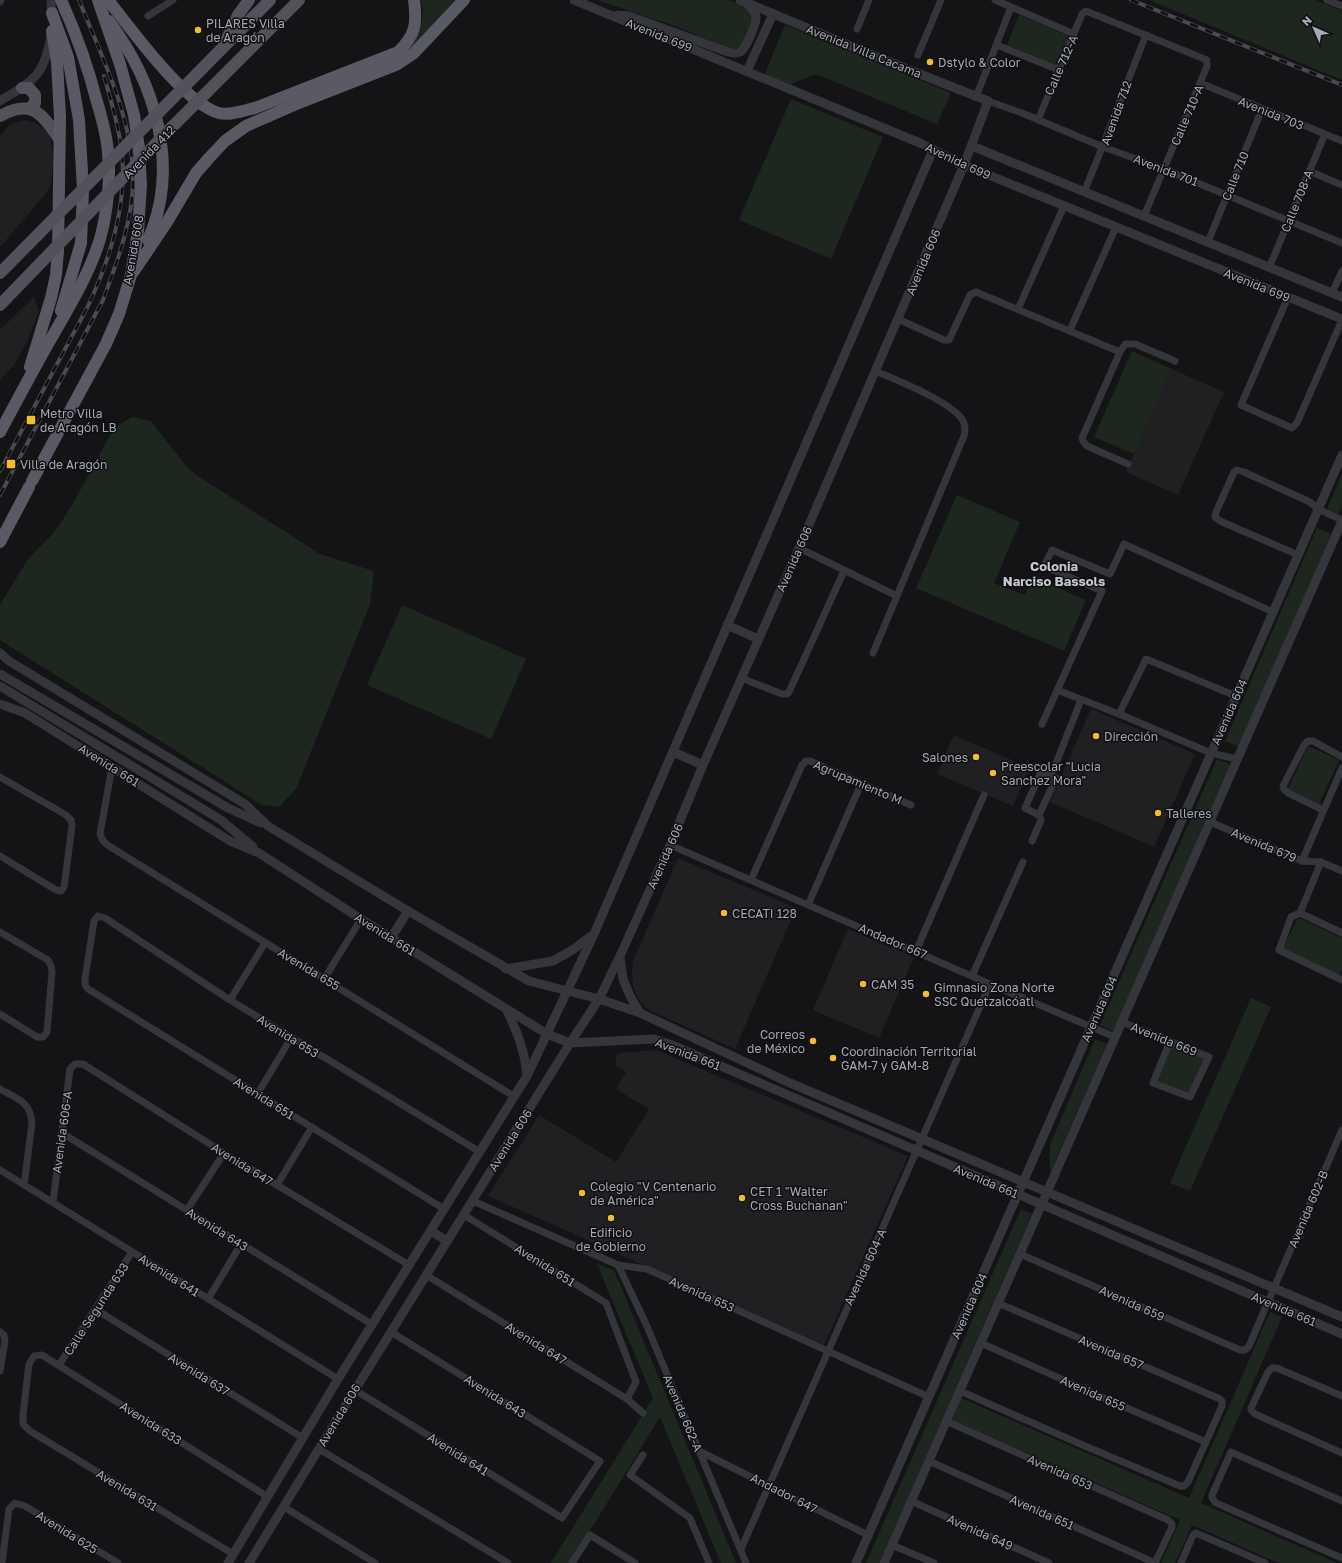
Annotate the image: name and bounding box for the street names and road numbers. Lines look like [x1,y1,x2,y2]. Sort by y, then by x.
street label: Avenida 699 [624,15,694,55]
street label: Avenida Villa Cacama [804,21,924,81]
street label: Calle 712-A [1041,33,1081,97]
street label: Avenida 712 [1097,79,1135,147]
street label: Calle 710-A [1167,82,1207,148]
street label: Avenida 703 [1236,93,1306,133]
street label: Avenida 412 [120,122,178,182]
street label: Avenida 699 [923,139,993,183]
street label: Calle 710 [1218,149,1252,203]
street label: Avenida 701 [1132,151,1201,189]
street label: Calle 708-A [1278,168,1316,234]
street label: Avenida 608 [119,214,147,286]
street label: Avenida 606 [902,227,944,297]
street label: Avenida 699 [1222,265,1292,305]
street label: Avenida 606 [773,524,815,594]
street label: Avenida 604 [1208,677,1250,747]
street label: Avenida 661 [76,740,142,790]
street label: Agrupamiento M [811,757,905,807]
street label: Avenida 606 [644,821,686,891]
street label: Avenida 679 [1229,825,1299,865]
street label: Avenida 661 [352,909,418,959]
street label: Andador 667 [857,920,929,962]
street label: Avenida 655 [275,945,343,993]
street label: Avenida 604 [1078,974,1120,1044]
street label: Avenida 653 [254,1011,322,1061]
street label: Avenida 669 [1129,1019,1199,1059]
street label: Avenida 661 [653,1035,723,1073]
street label: Avenida 651 [231,1073,297,1123]
street label: Avenida 606-A [49,1090,75,1174]
street label: Avenida 606 [485,1106,535,1174]
street label: Avenida 647 [209,1139,275,1189]
street label: Avenida 661 [951,1161,1021,1201]
street label: Avenida 602-B [1285,1168,1331,1250]
street label: Avenida 643 [183,1204,251,1254]
street label: Avenida 604-A [841,1226,889,1308]
street label: Avenida 651 [512,1240,578,1290]
street label: Avenida 641 [136,1250,202,1300]
street label: Calle Segunda 633 [60,1260,132,1358]
street label: Avenida 604 [948,1271,990,1341]
street label: Avenida 653 [667,1273,737,1315]
street label: Avenida 659 [1097,1282,1167,1324]
street label: Avenida 661 [1249,1289,1319,1329]
street label: Avenida 647 [503,1318,569,1368]
street label: Avenida 657 [1076,1332,1146,1372]
street label: Avenida 637 [166,1349,232,1399]
street label: Avenida 643 [461,1371,529,1421]
street label: Avenida 662-A [660,1372,706,1454]
street label: Avenida 655 [1058,1372,1128,1414]
street label: Avenida 606 [314,1381,364,1449]
street label: Avenida 633 [117,1398,185,1448]
street label: Avenida 641 [425,1429,491,1479]
street label: Avenida 653 [1025,1451,1095,1493]
street label: Avenida 631 [94,1466,160,1514]
street label: Andador 647 [748,1470,820,1516]
street label: Avenida 651 [1008,1491,1077,1533]
street label: Avenida 625 [33,1507,101,1557]
street label: Avenida 649 [945,1511,1015,1553]

